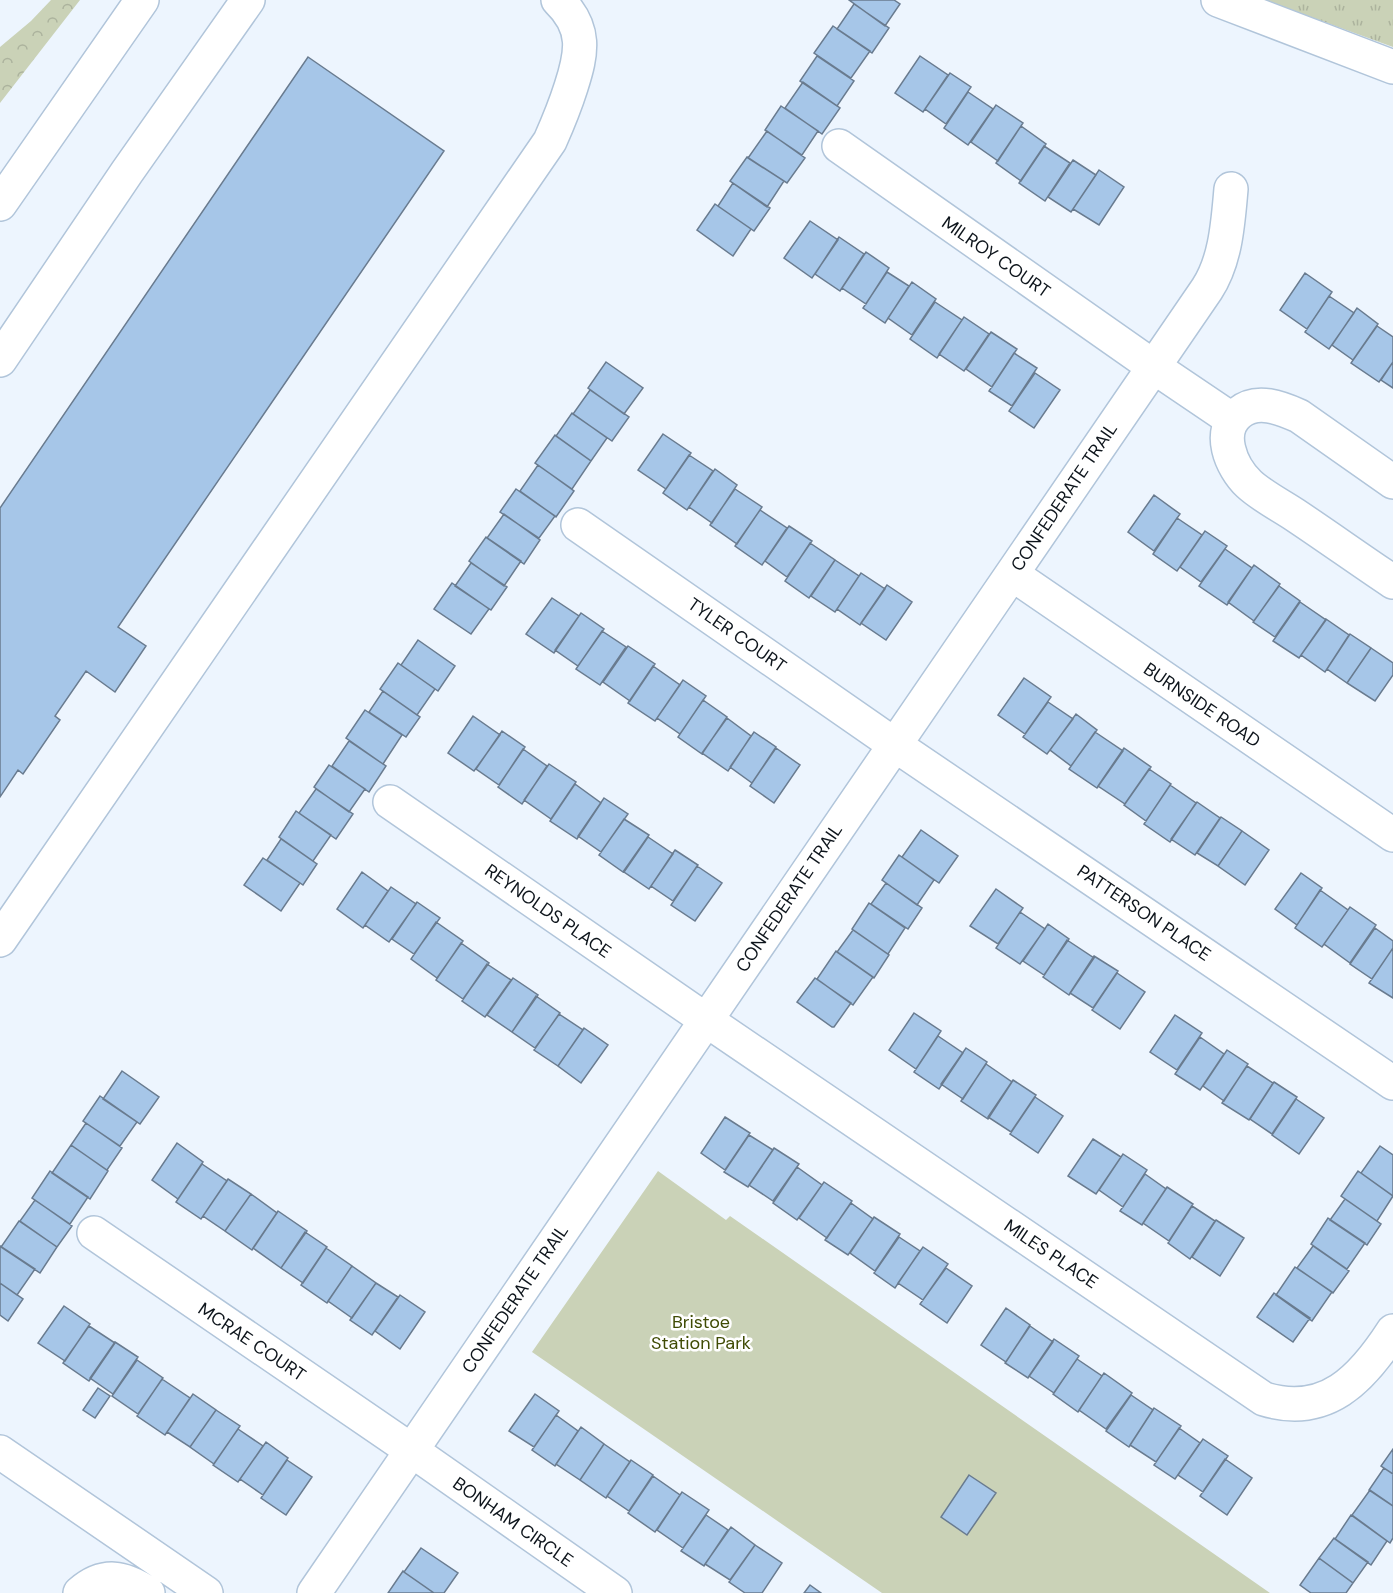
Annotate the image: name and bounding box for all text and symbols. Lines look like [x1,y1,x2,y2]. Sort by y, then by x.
street label: MILROY COURT [937,211,1055,303]
street label: CONFEDERATE TRAIL [1005,418,1123,576]
street label: TYLER COURT [683,592,791,678]
street label: BURNSIDE ROAD [1139,657,1265,753]
street label: CONFEDERATE TRAIL [730,819,848,977]
street label: REYNOLDS PLACE [480,858,616,964]
street label: PATTERSON PLACE [1073,859,1215,967]
street label: MILES PLACE [999,1214,1103,1294]
street label: CONFEDERATE TRAIL [456,1220,574,1378]
street label: MCRAE COURT [193,1297,311,1387]
park label: Bristoe Station Park [651,1310,751,1355]
street label: BONHAM CIRCLE [448,1472,578,1572]

